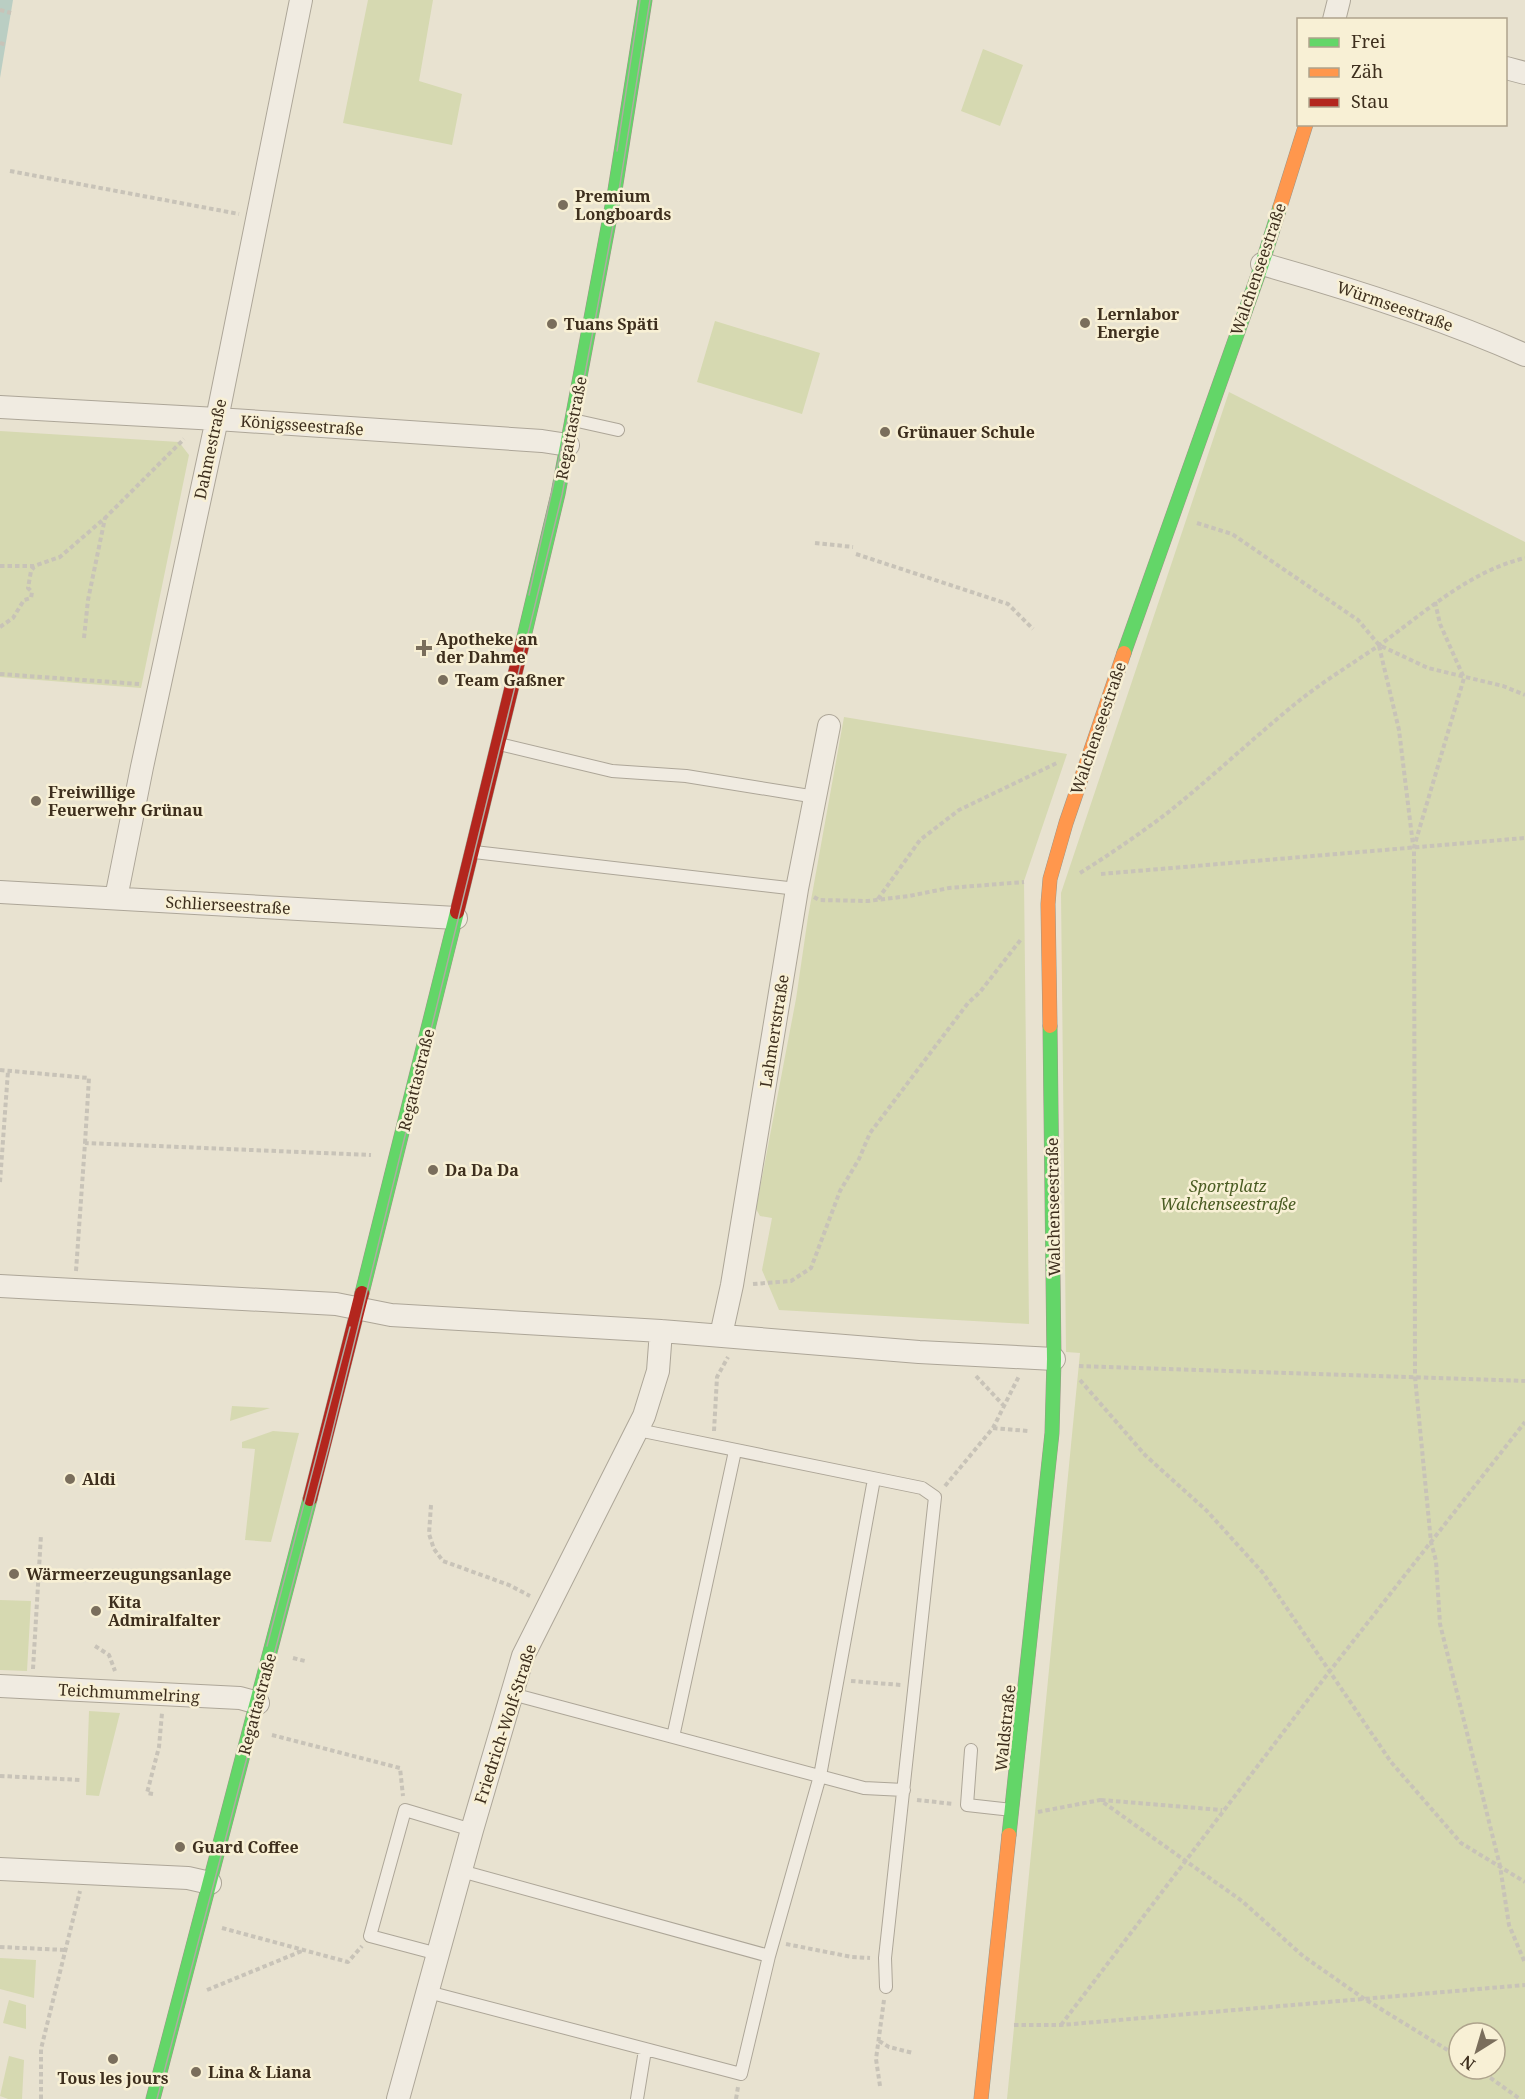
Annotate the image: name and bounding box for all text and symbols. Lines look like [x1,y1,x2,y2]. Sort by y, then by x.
legend [1297,18,1507,126]
text: Frei [1351,29,1386,53]
text: Zäh [1351,59,1383,83]
text: Stau [1351,89,1389,113]
place label: Premium Longboards [575,185,671,225]
marker: Premium Longboards [556,198,570,212]
street label: Walchenseestraße [1225,200,1291,338]
street label: Würmseestraße [1334,276,1456,336]
place label: Lernlabor Energie [1097,303,1180,343]
place label: Tuans Späti [564,313,659,335]
marker: Lernlabor Energie [1078,316,1092,330]
marker: Tuans Späti [545,317,559,331]
street label: Regattastraße [550,374,592,482]
street label: Dahmestraße [189,397,231,501]
street label: Königsseestraße [240,410,364,440]
place label: Grünauer Schule [897,421,1035,443]
marker: Grünauer Schule [878,425,892,439]
place label: Apotheke an der Dahme [436,628,538,668]
marker: Apotheke an der Dahme [417,641,431,655]
street label: Walchenseestraße [1065,659,1131,797]
place label: Team Gaßner [455,669,566,691]
marker: Team Gaßner [436,673,450,687]
place label: Freiwillige Feuerwehr Grünau [48,781,203,821]
marker: Freiwillige Feuerwehr Grünau [29,794,43,808]
street label: Schlierseestraße [165,891,291,919]
street label: Lahmertstraße [754,973,794,1089]
street label: Regattastraße [393,1026,439,1134]
street label: Walchenseestraße [1041,1137,1065,1277]
place label: Da Da Da [445,1159,519,1181]
marker: Da Da Da [426,1163,440,1177]
park label: Sportplatz Walchenseestraße [1160,1175,1296,1215]
place label: Aldi [82,1468,116,1490]
marker: Aldi [63,1472,77,1486]
place label: Wärmeerzeugungsanlage [26,1563,231,1585]
marker: Wärmeerzeugungsanlage [7,1567,21,1581]
place label: Kita Admiralfalter [108,1591,221,1631]
marker: Kita Admiralfalter [89,1604,103,1618]
street label: Friedrich-Wolf-Straße [469,1641,541,1807]
street label: Regattastraße [233,1650,281,1758]
street label: Teichmummelring [58,1678,201,1708]
street label: Waldstraße [989,1683,1021,1773]
place label: Guard Coffee [192,1836,299,1858]
marker: Guard Coffee [173,1840,187,1854]
north arrow [1447,2021,1507,2081]
text: N [1456,2050,1480,2076]
marker: Tous les jours [106,2052,120,2066]
place label: Lina & Liana [208,2061,312,2083]
marker: Lina & Liana [189,2065,203,2079]
place label: Tous les jours [58,2067,169,2089]

